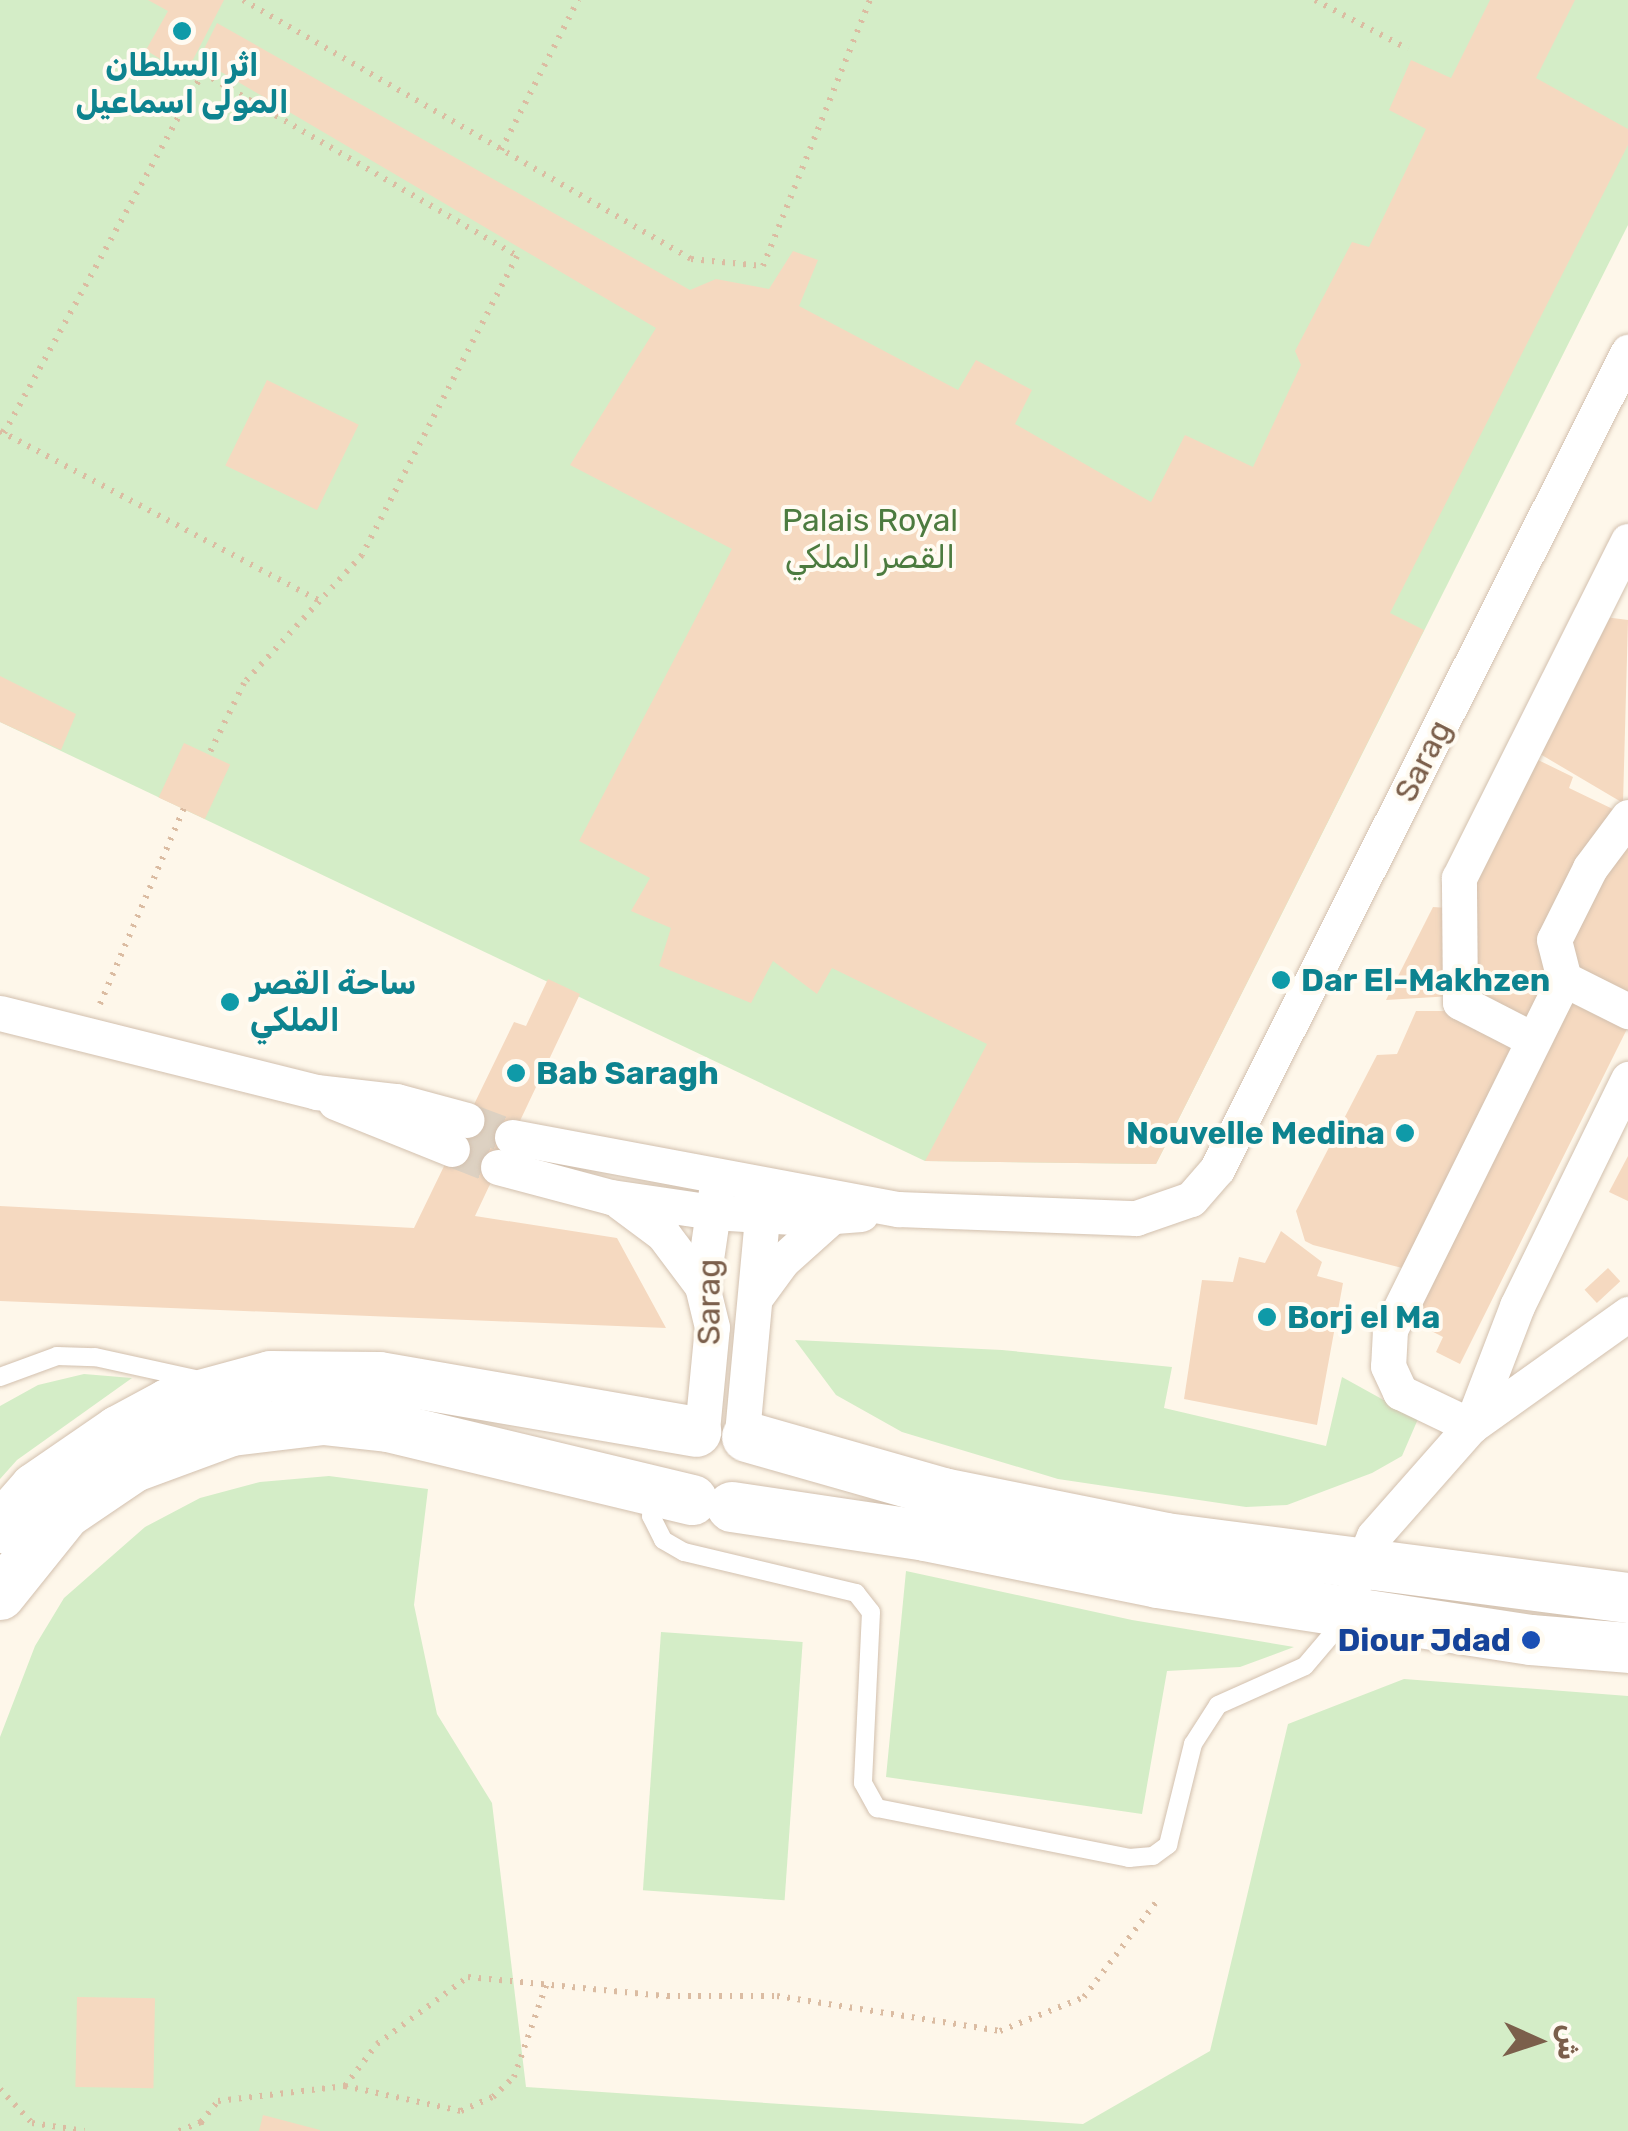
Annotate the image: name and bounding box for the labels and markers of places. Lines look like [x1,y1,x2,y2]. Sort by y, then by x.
marker: اثر السلطان المولى اسماعيل [171,20,193,42]
place label: اثر السلطان المولى اسماعيل [75,47,289,122]
place label: Dar El-Makhzen [1301,961,1551,999]
place label: ساحة القصر الملكي [250,965,416,1040]
marker: Dar El-Makhzen [1270,969,1292,991]
marker: ساحة القصر الملكي [219,991,241,1013]
place label: Bab Saragh [536,1054,719,1092]
marker: Bab Saragh [505,1062,527,1084]
place label: Nouvelle Medina [1126,1114,1385,1152]
marker: Nouvelle Medina [1394,1122,1416,1144]
place label: Borj el Ma [1287,1298,1440,1336]
marker: Borj el Ma [1256,1306,1278,1328]
place label: Diour Jdad [1337,1621,1511,1659]
marker: Diour Jdad [1520,1629,1542,1651]

